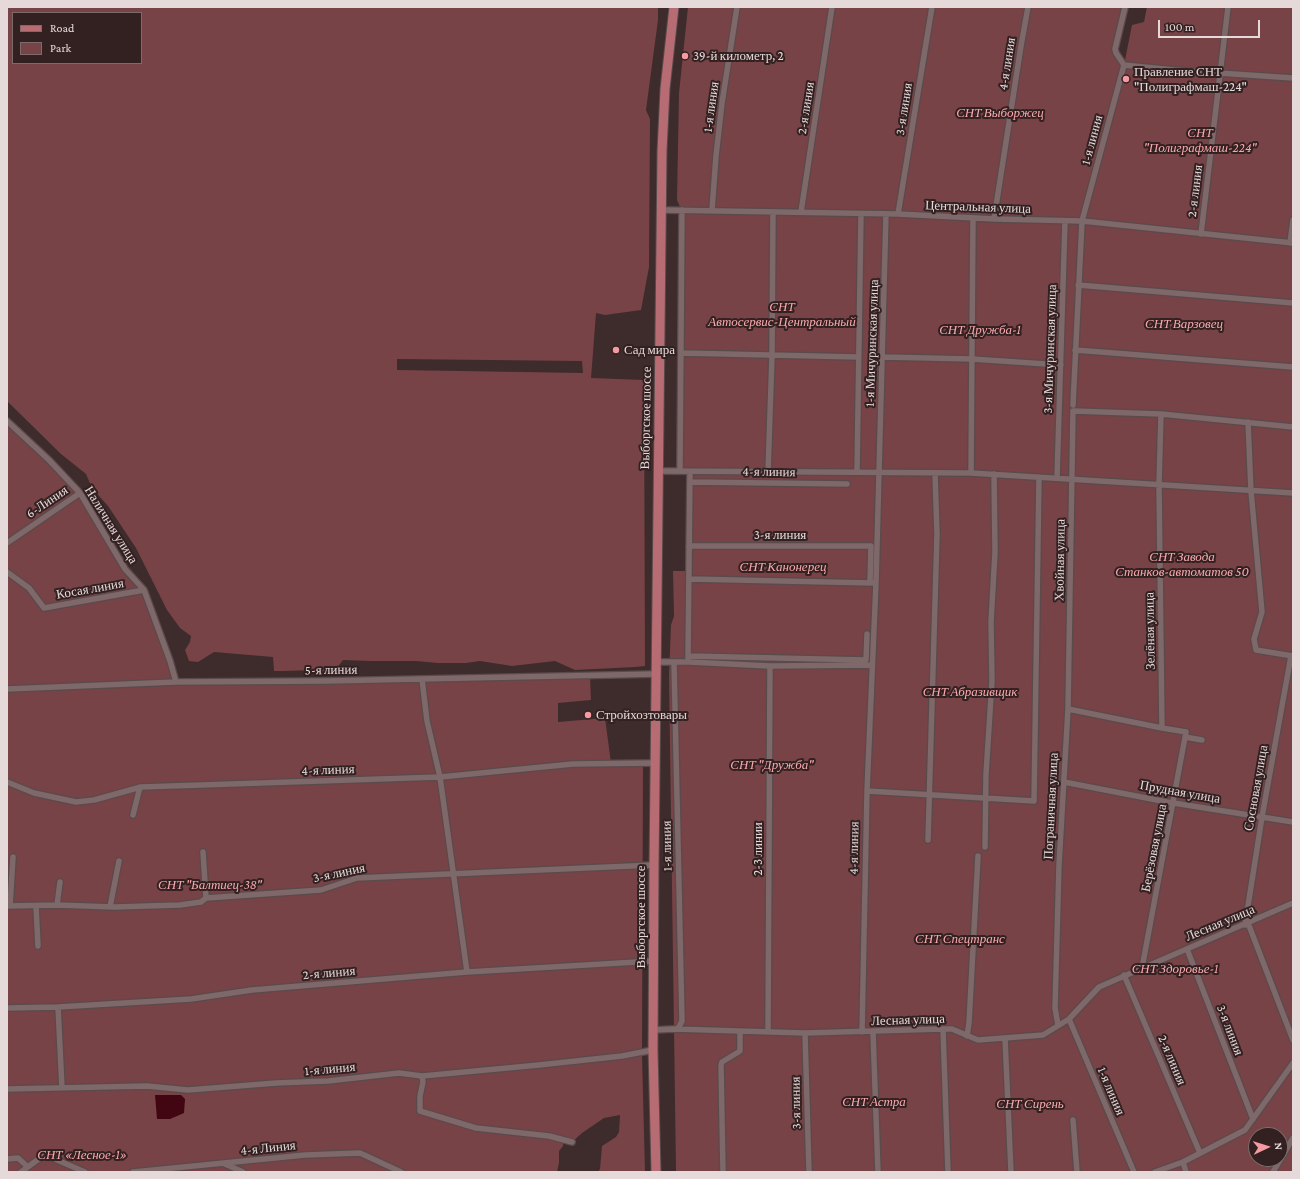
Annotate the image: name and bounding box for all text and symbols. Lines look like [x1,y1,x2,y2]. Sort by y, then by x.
legend [12,12,142,64]
scale bar [1160,12,1262,38]
text: 100 m [1165,20,1194,34]
text: Road [50,21,74,35]
street label: 4-я линия [995,37,1019,91]
text: Park [50,41,71,55]
place label: 39-й километр, 2 [693,48,784,64]
marker: 39-й километр, 2 [680,51,690,61]
place label: Правление СНТ "Полиграфмаш-224" [1134,64,1247,95]
marker: Правление СНТ "Полиграфмаш-224" [1121,74,1131,84]
street label: 1-я линия [700,81,722,133]
street label: 2-я линия [794,81,818,135]
street label: 3-я линия [892,82,916,136]
park label: СНТ Выборжец [956,105,1044,121]
street label: 1-я линия [1078,113,1106,167]
park label: СНТ "Полиграфмаш-224" [1144,125,1256,156]
street label: 2-я линия [1184,164,1206,218]
street label: Центральная улица [925,197,1031,217]
street label: 1-я Мичуринская улица [862,279,882,407]
street label: 3-я Мичуринская улица [1040,284,1060,414]
park label: СНТ Автосервис-Центральный [708,299,856,330]
park label: СНТ Варзовец [1145,316,1223,332]
park label: СНТ Дружба-1 [939,322,1021,338]
place label: Сад мира [624,342,675,358]
marker: Сад мира [611,345,621,355]
street label: Выборгское шоссе [637,366,655,470]
street label: 4-я линия [742,464,796,480]
street label: 6-Линия [23,482,71,522]
street label: Наличная улица [81,483,141,567]
street label: Хвойная улица [1051,519,1069,601]
street label: 3-я линия [754,527,806,543]
park label: СНТ Завода Станков-автоматов 50 [1115,549,1249,580]
park label: СНТ Канонерец [740,559,826,575]
street label: Косая линия [55,575,125,603]
street label: Зелёная улица [1142,592,1158,670]
street label: 5-я линия [305,662,357,678]
park label: СНТ Абразивщик [923,684,1017,700]
place label: Стройхозтовары [596,707,687,723]
marker: Стройхозтовары [583,710,593,720]
street label: Сосновая улица [1241,744,1271,832]
street label: Пограничная улица [1040,752,1062,860]
park label: СНТ "Дружба" [730,757,814,773]
street label: 4-я линия [301,761,355,779]
street label: Прудная улица [1139,777,1221,807]
street label: Берёзовая улица [1138,803,1170,893]
street label: 1-я линия [659,820,675,872]
street label: 4-я линия [846,821,862,875]
street label: 2-3 линии [750,822,766,876]
street label: 3-я линия [312,860,366,886]
street label: Выборгское шоссе [633,866,649,968]
park label: СНТ "Балтиец-38" [158,877,262,893]
street label: Лесная улица [1183,901,1257,945]
park label: СНТ Спецтранс [915,931,1005,947]
park label: СНТ Здоровье-1 [1132,961,1218,977]
street label: 2-я линия [302,963,356,983]
street label: 3-я линия [1213,1003,1247,1057]
street label: Лесная улица [871,1011,945,1029]
street label: 2-я линия [1155,1033,1189,1087]
street label: 1-я линия [304,1059,356,1079]
street label: 1-я линия [1094,1065,1128,1117]
street label: 3-я линия [788,1077,804,1129]
park label: СНТ Астра [842,1094,906,1110]
park label: СНТ Сирень [996,1096,1064,1112]
north arrow [1248,1127,1288,1167]
street label: 4-я Линия [240,1137,296,1159]
text: N [1273,1142,1285,1150]
park label: СНТ «Лесное-1» [37,1147,127,1163]

